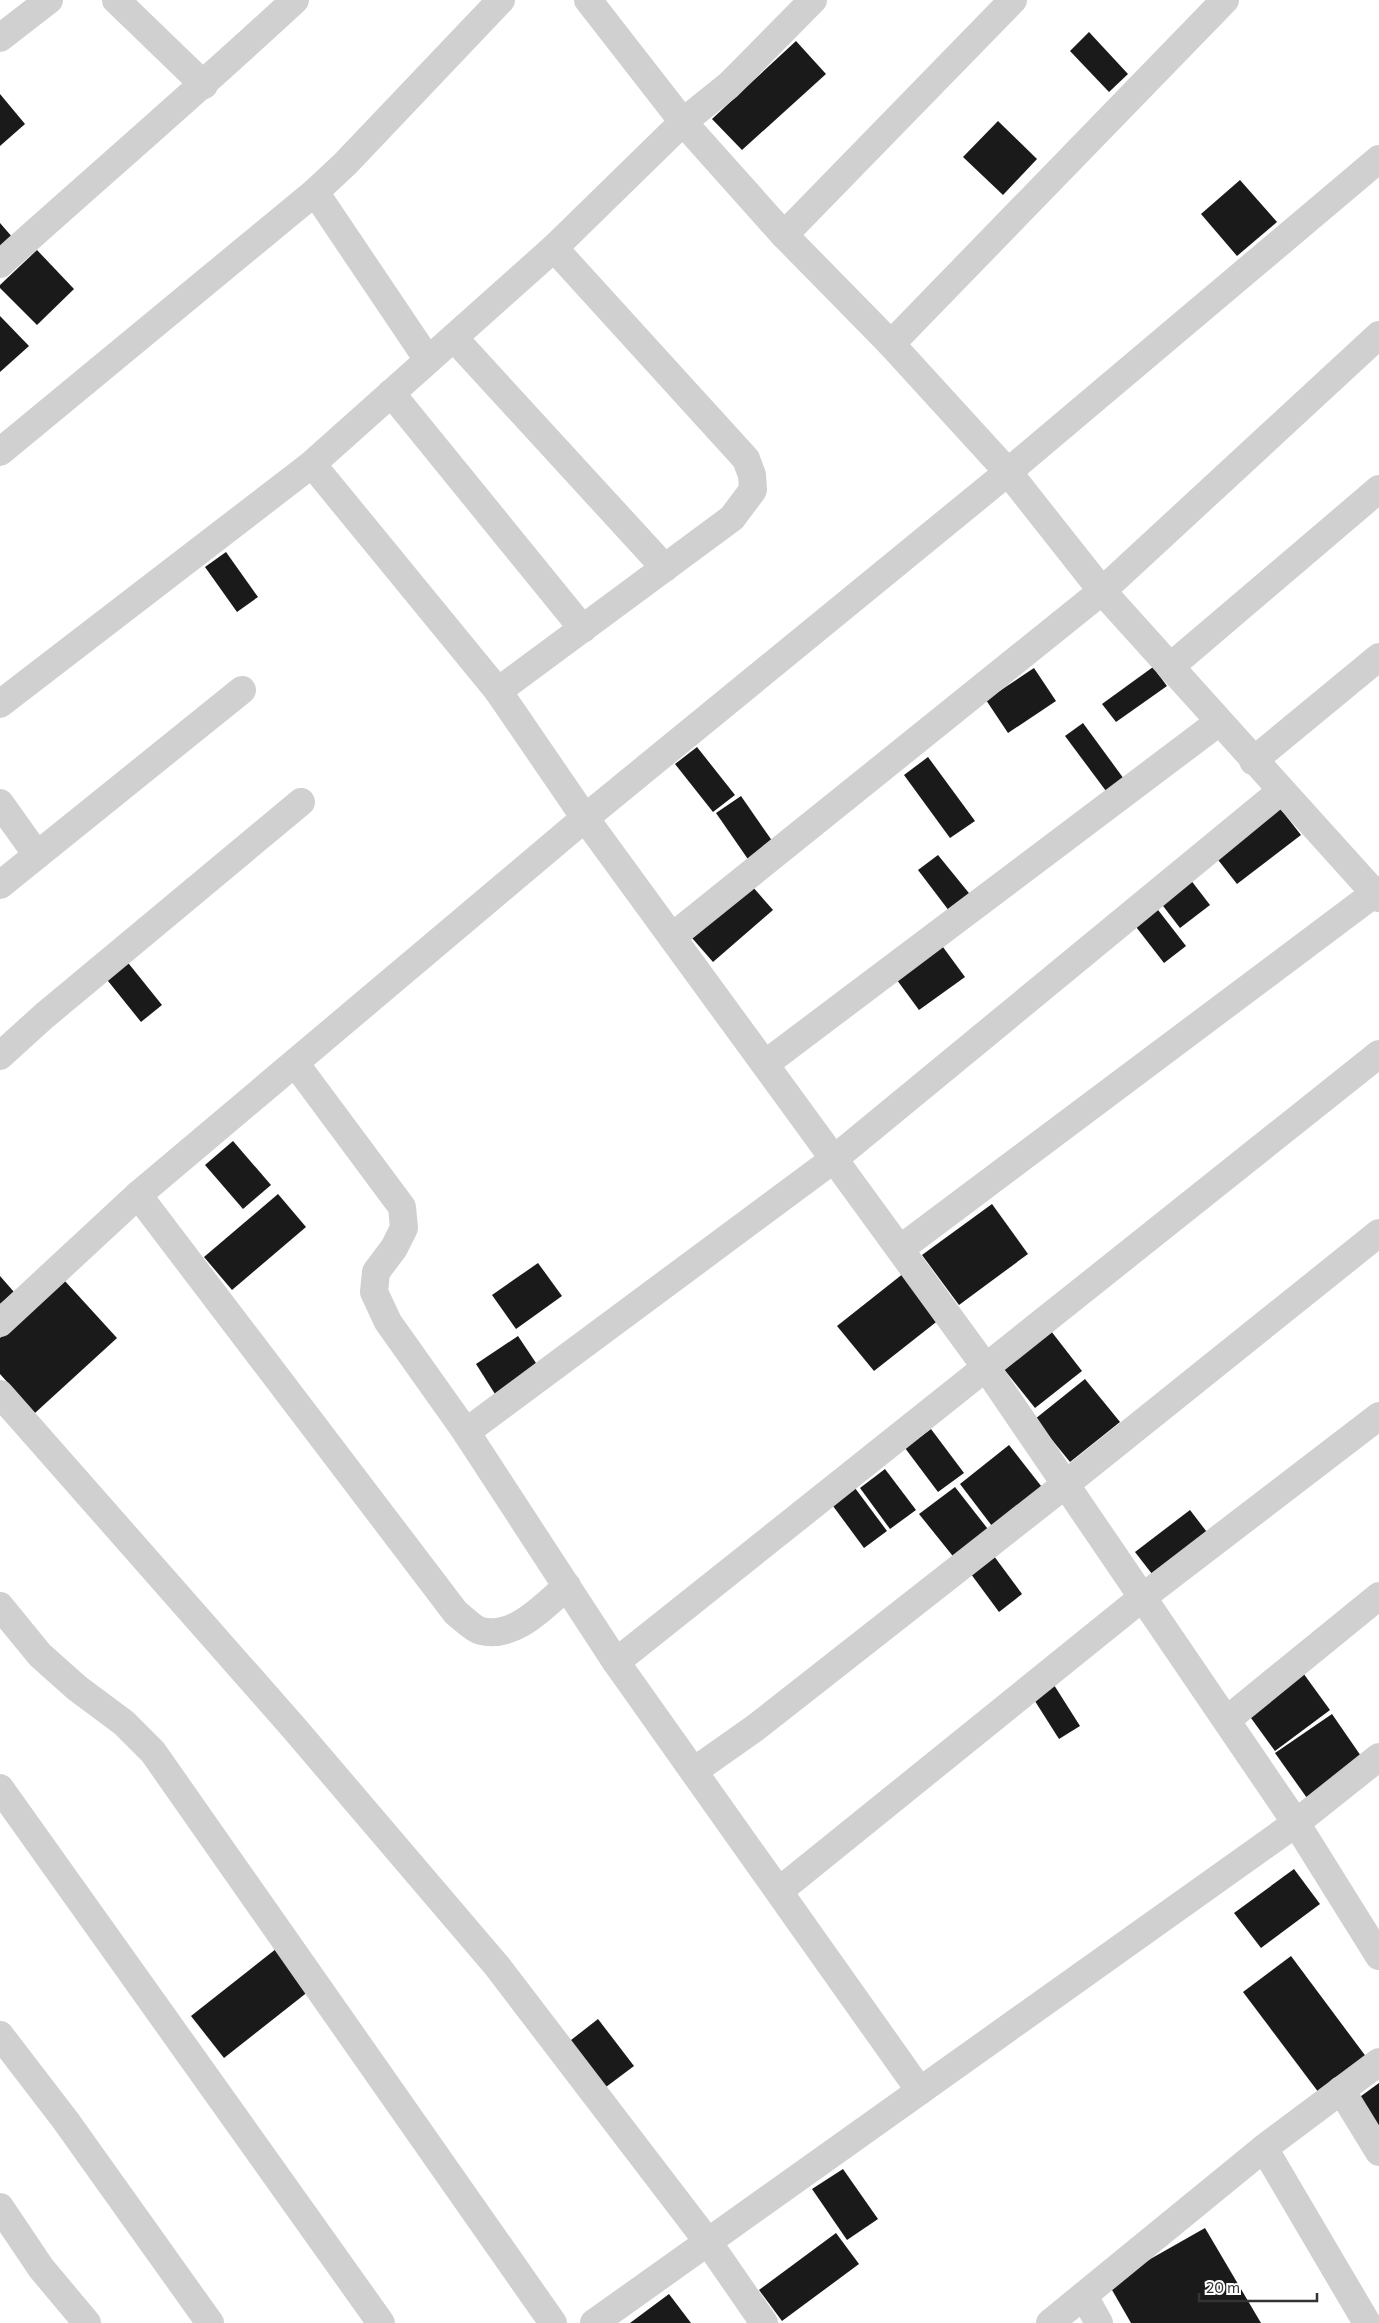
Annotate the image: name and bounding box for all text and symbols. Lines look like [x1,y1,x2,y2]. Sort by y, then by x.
scale bar [1199,2270,1316,2302]
text: 20 m [1206,2278,1240,2296]

